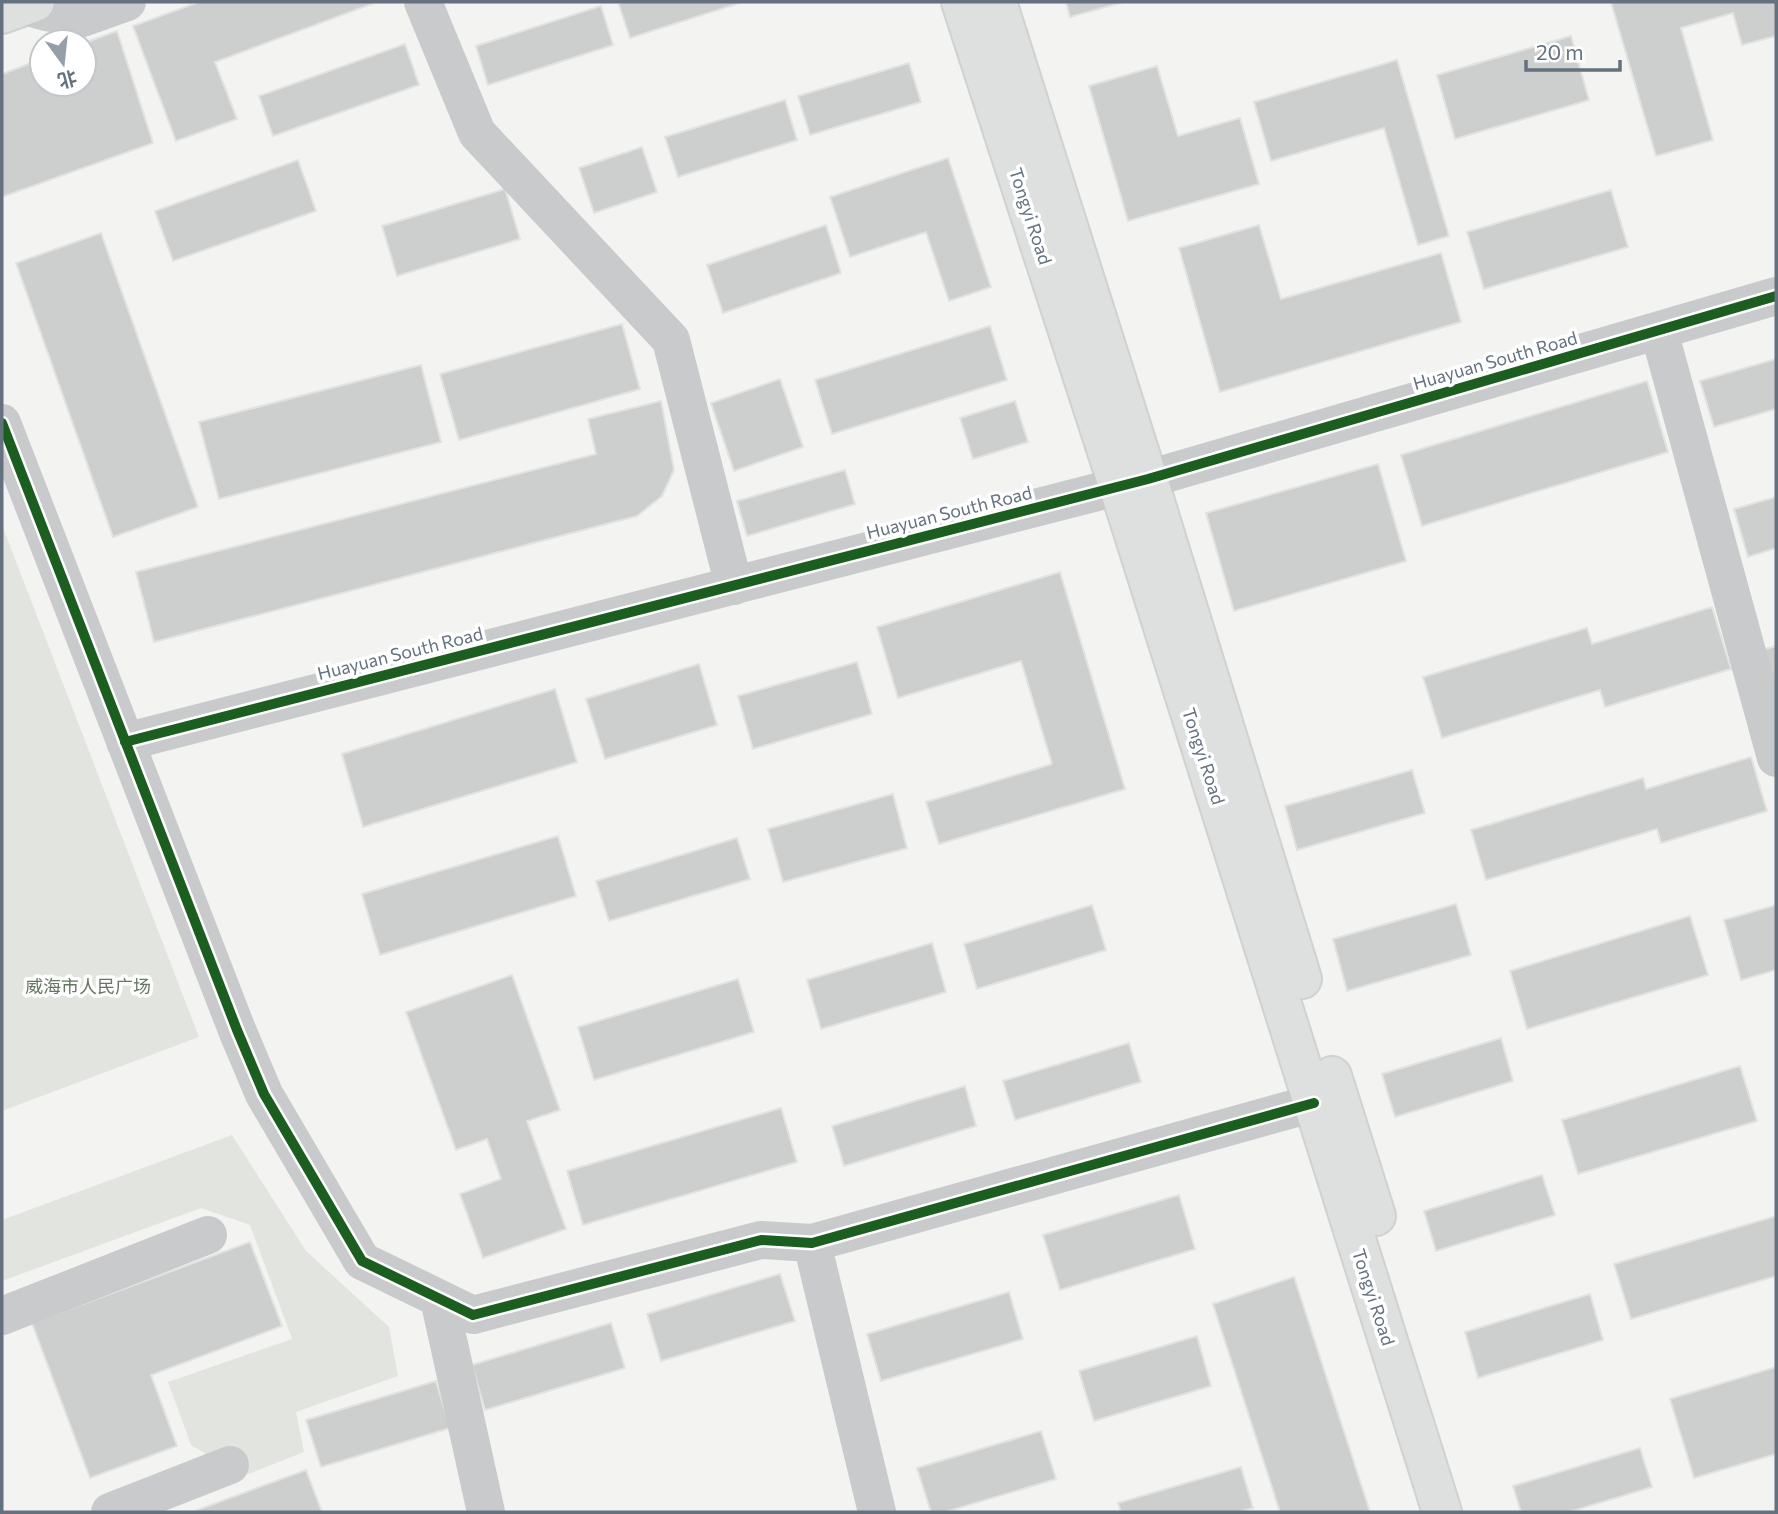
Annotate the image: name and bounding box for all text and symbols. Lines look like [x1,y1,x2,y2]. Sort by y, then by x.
north arrow [28,28,98,98]
scale bar [1526,28,1620,72]
text: 20 m [1536,39,1584,64]
text: 北 [55,66,80,93]
street label: Tongyi Road [1005,165,1057,267]
street label: Huayuan South Road [1410,326,1580,394]
street label: Huayuan South Road [864,481,1034,543]
street label: Huayuan South Road [315,622,485,684]
street label: Tongyi Road [1178,705,1230,807]
park label: 威海市人民广场 [25,975,151,997]
street label: Tongyi Road [1348,1246,1400,1348]

